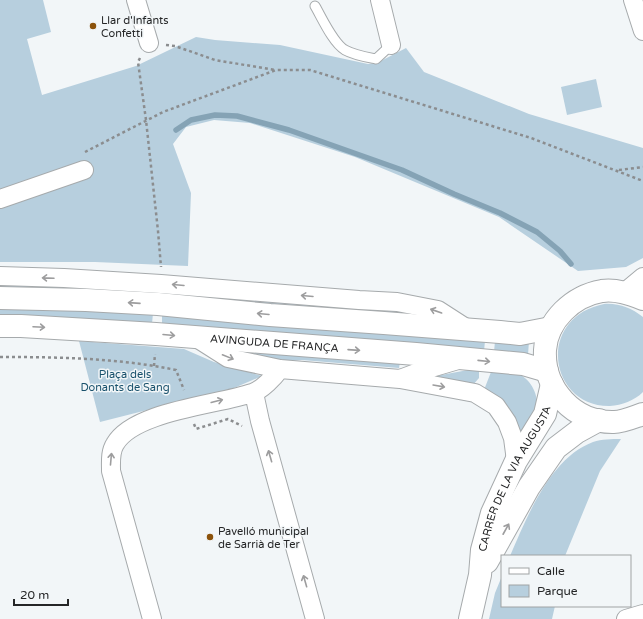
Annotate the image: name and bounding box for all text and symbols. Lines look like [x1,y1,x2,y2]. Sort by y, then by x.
place label: Llar d'Infants Confetti [101,14,169,40]
marker: Llar d'Infants Confetti [88,21,98,31]
one-way arrow [42,274,55,281]
one-way arrow [172,282,185,289]
one-way arrow [301,292,314,299]
one-way arrow [128,299,141,306]
one-way arrow [430,307,443,314]
one-way arrow [257,311,270,318]
one-way arrow [32,324,45,331]
one-way arrow [162,332,175,339]
street label: AVINGUDA DE FRANÇA [210,332,339,355]
one-way arrow [347,346,360,353]
one-way arrow [222,354,234,362]
one-way arrow [477,358,490,365]
park label: Plaça dels Donants de Sang [80,368,170,394]
one-way arrow [432,382,445,390]
one-way arrow [211,397,224,405]
street label: CARRER DE LA VIA AUGUSTA [475,405,553,553]
one-way arrow [266,450,273,463]
one-way arrow [108,453,115,466]
one-way arrow [502,523,510,535]
place label: Pavelló municipal de Sarrià de Ter [218,525,309,551]
marker: Pavelló municipal de Sarrià de Ter [205,532,215,542]
legend [501,555,631,607]
text: Calle [537,564,565,578]
one-way arrow [301,575,308,588]
scale bar [14,581,68,607]
text: Parque [537,584,578,598]
text: 20 m [20,588,49,602]

